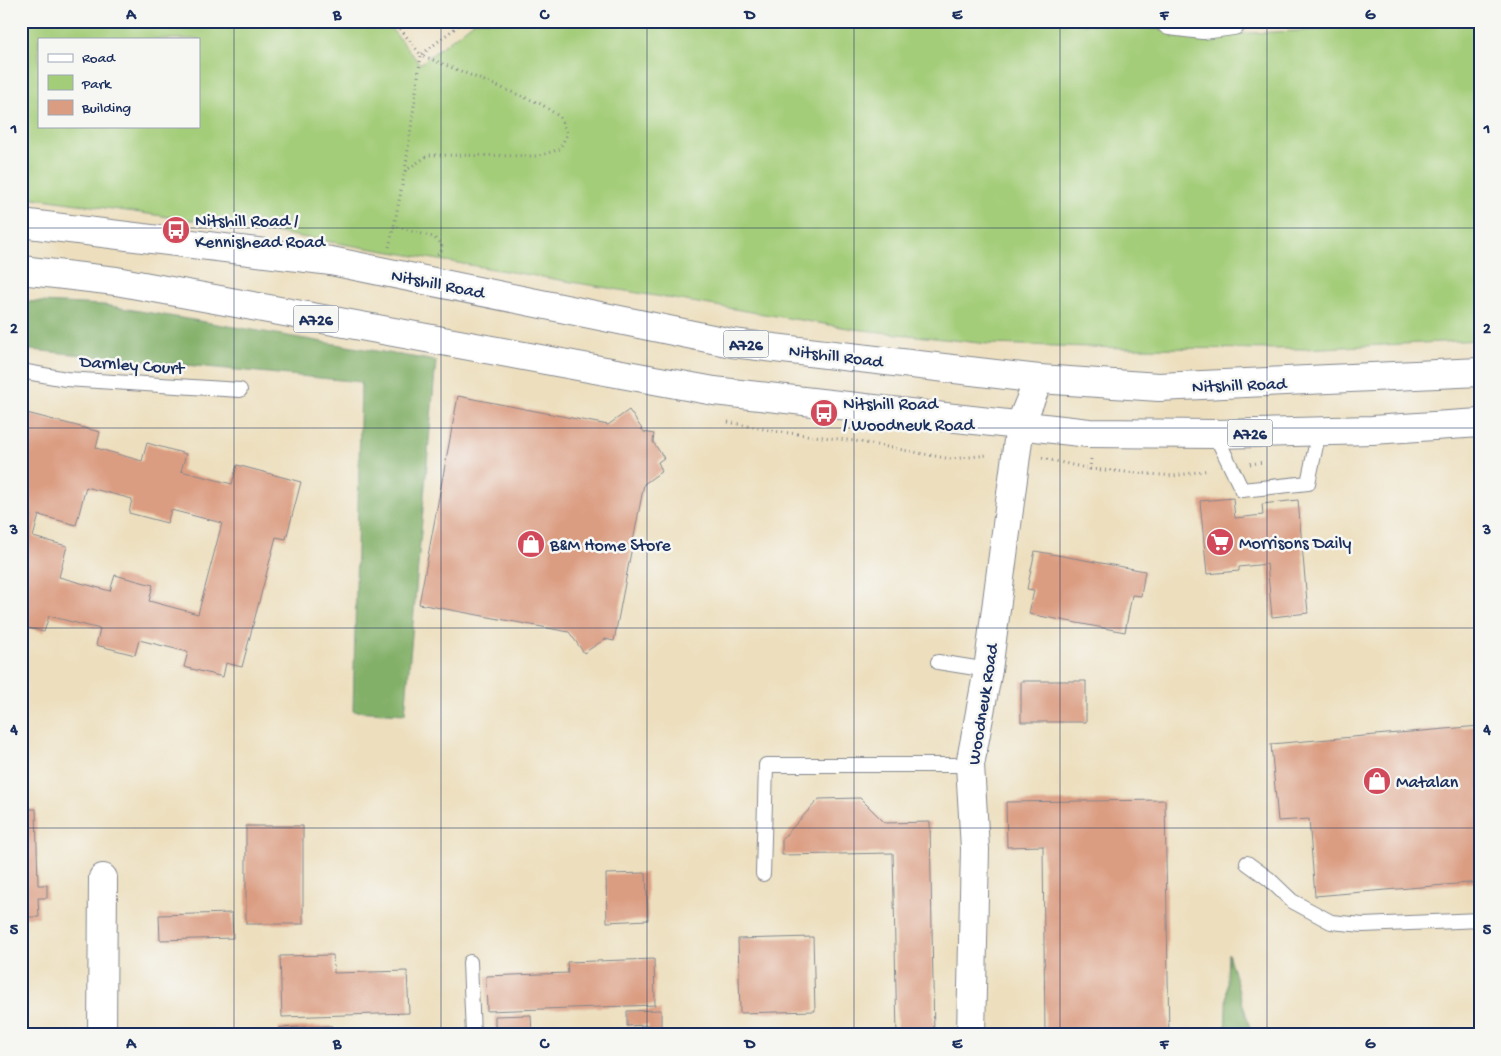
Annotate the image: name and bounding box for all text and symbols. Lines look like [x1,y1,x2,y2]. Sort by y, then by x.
text: A [125,7,137,26]
text: B [332,7,342,26]
text: C [539,7,550,26]
text: D [743,7,756,26]
text: E [952,7,963,26]
text: F [1159,7,1170,26]
text: G [1365,7,1376,26]
legend [38,38,200,128]
text: Road [82,50,116,68]
text: Park [81,76,112,94]
text: Building [81,100,131,118]
text: 1 [10,121,17,140]
text: 1 [1483,121,1490,140]
place label: Nitshill Road / Kennishead Road [195,212,326,254]
bus stop icon: Nitshill Road / Kennishead Road [161,215,191,245]
street label: Nitshill Road [389,266,487,305]
road number: A726 [294,306,338,332]
text: 2 [10,321,18,340]
text: 2 [1483,321,1491,340]
road number: A726 [724,330,768,358]
street label: Nitshill Road [787,341,885,374]
street label: Darnley Court [78,352,186,381]
street label: Nitshill Road [1191,374,1288,399]
place label: Nitshill Road / Woodneuk Road [843,395,975,437]
bus stop icon: Nitshill Road / Woodneuk Road [809,398,839,428]
road number: A726 [1228,419,1272,446]
text: 3 [9,522,18,541]
text: 3 [1482,522,1491,541]
supermarket icon: Morrisons Daily [1205,527,1235,557]
shop icon: B&M Home Store [516,529,546,559]
place label: Morrisons Daily [1239,534,1351,555]
place label: B&M Home Store [549,536,672,557]
street label: Woodneuk Road [965,641,1005,766]
text: 4 [9,722,18,741]
text: 4 [1482,722,1491,741]
shop icon: Matalan [1362,766,1392,796]
place label: Matalan [1396,773,1459,794]
text: 5 [10,922,19,941]
text: 5 [1483,922,1492,941]
text: A [125,1036,137,1055]
text: B [332,1036,342,1055]
text: C [539,1036,550,1055]
text: D [743,1036,756,1055]
text: E [952,1036,963,1055]
text: F [1159,1036,1170,1055]
text: G [1365,1036,1376,1055]

